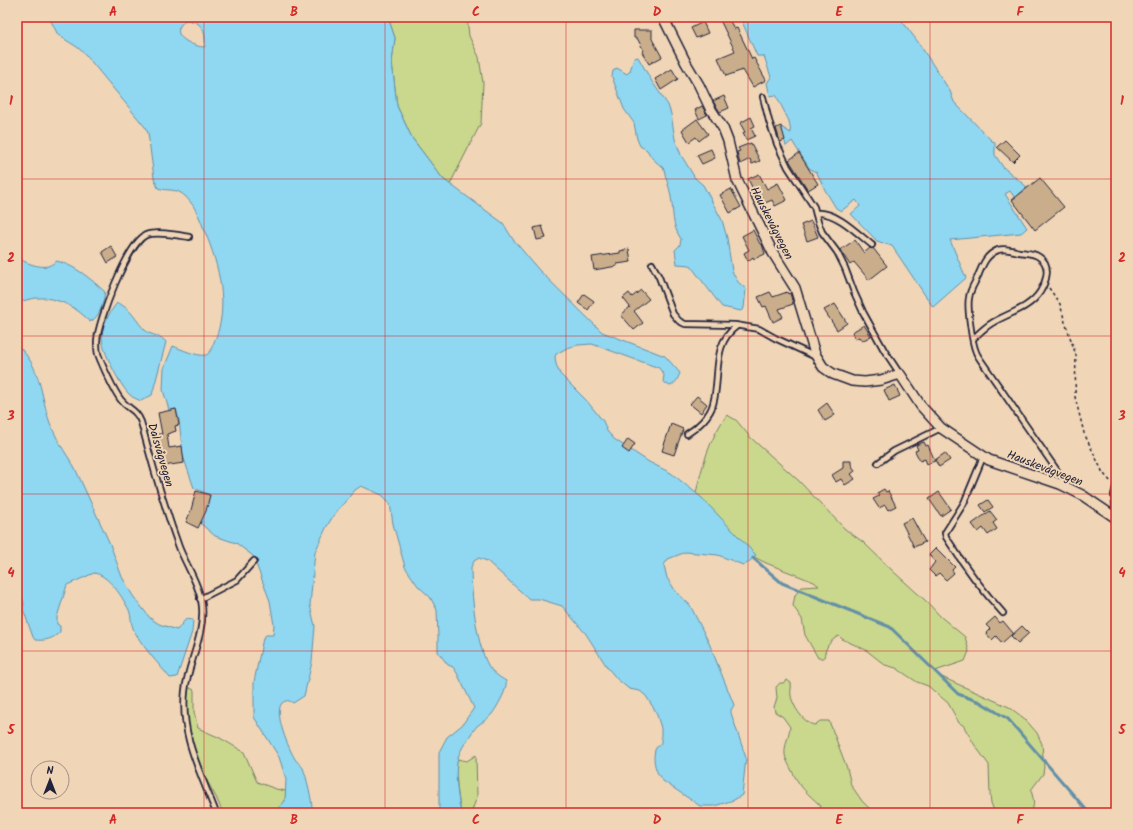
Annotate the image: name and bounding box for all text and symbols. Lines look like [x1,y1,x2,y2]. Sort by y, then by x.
text: A [109,2,117,23]
text: B [290,2,298,23]
text: C [472,2,480,23]
text: D [653,2,662,23]
text: E [835,2,843,23]
text: F [1016,2,1024,23]
text: 1 [9,91,13,112]
text: 1 [1120,91,1124,112]
street label: Hauskevågvegen [745,183,798,263]
text: 2 [7,248,15,269]
text: 2 [1118,248,1126,269]
text: 3 [6,406,15,427]
text: 3 [1117,406,1126,427]
street label: Dalsvågvegen [142,421,179,489]
street label: Hauskevågvegen [1004,445,1086,492]
text: 4 [7,563,15,584]
text: 4 [1118,563,1126,584]
text: 5 [7,720,16,741]
text: 5 [1118,720,1127,741]
north arrow [30,760,70,800]
text: N [47,762,54,780]
text: A [109,810,117,830]
text: B [290,810,298,830]
text: C [472,810,480,830]
text: D [653,810,662,830]
text: E [835,810,843,830]
text: F [1016,810,1024,830]

